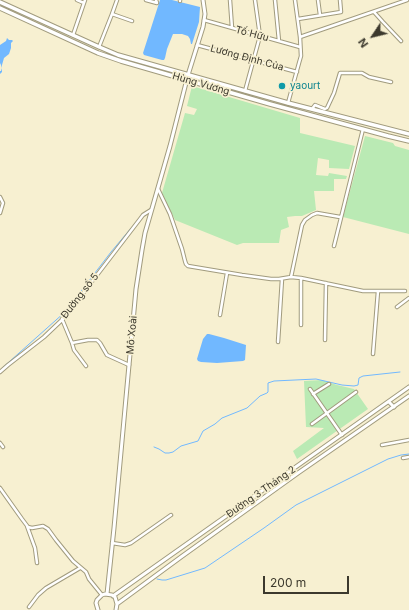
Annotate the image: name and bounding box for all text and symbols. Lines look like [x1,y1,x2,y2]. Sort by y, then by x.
north arrow [353,16,393,56]
street label: Tố Hữu [234,24,270,44]
text: N [355,35,371,50]
street label: Lương Định Của [209,42,285,74]
street label: Hùng Vương [171,70,231,98]
place label: yaourt [290,80,320,92]
marker: yaourt [277,81,287,91]
street label: Đường số 5 [59,271,101,321]
street label: Mô Xoài [124,315,140,355]
street label: Đường 3 Tháng 2 [224,464,298,520]
scale bar [265,568,351,594]
text: 200 m [270,575,306,590]

